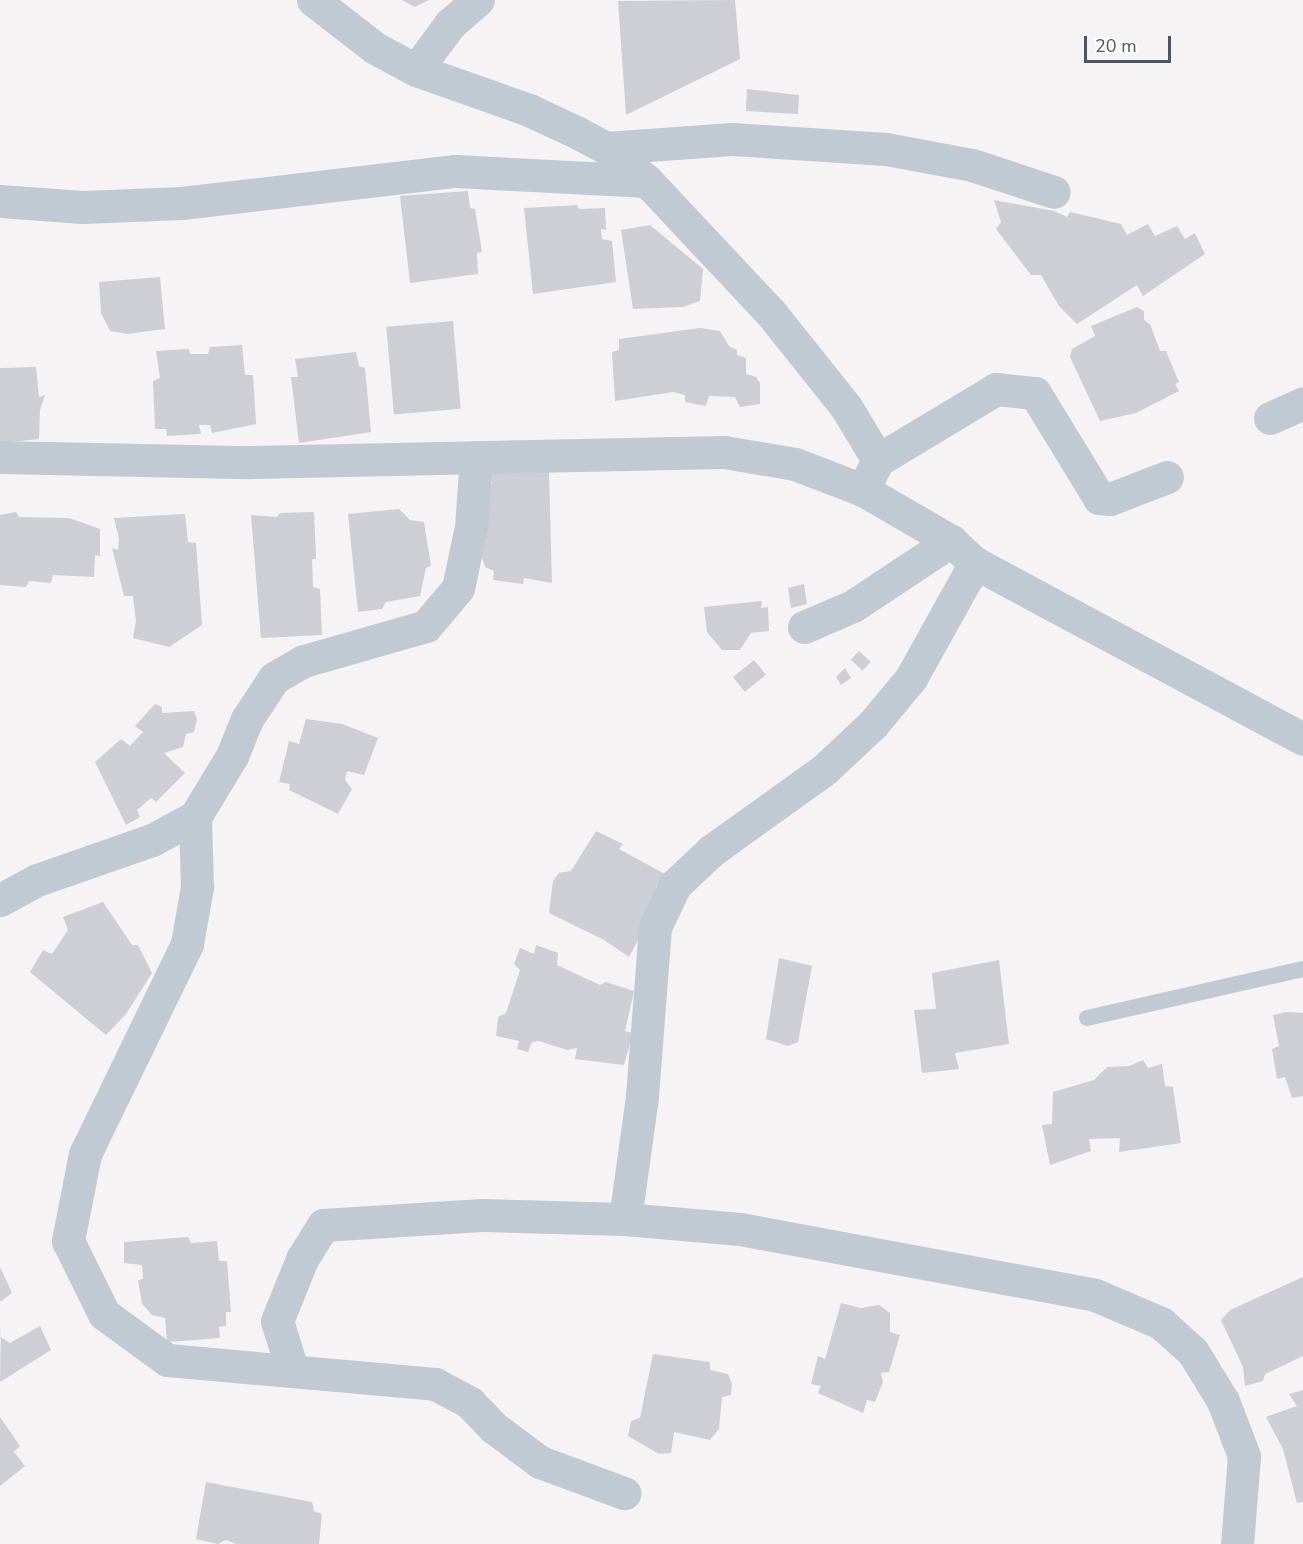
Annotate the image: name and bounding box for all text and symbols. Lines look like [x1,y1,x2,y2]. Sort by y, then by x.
scale bar [1087,24,1174,62]
text: 20 m [1095,34,1137,58]

